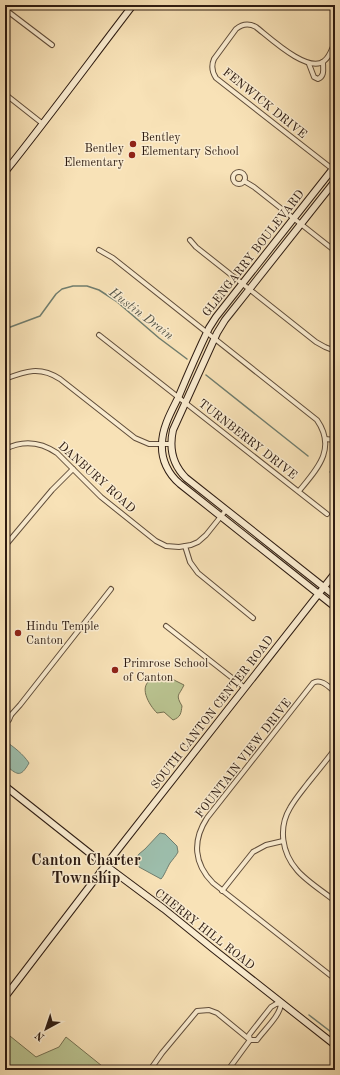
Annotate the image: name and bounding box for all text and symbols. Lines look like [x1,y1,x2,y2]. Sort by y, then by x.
street label: FENWICK DRIVE [220,66,309,141]
place label: Bentley Elementary School [141,132,239,158]
marker: Bentley Elementary School [128,139,138,149]
place label: Bentley Elementary [64,143,125,169]
marker: Bentley Elementary [127,150,137,160]
street label: GLENGARRY BOULEVARD [201,188,307,319]
water label: Hustin Drain [106,285,176,343]
street label: TURNBERRY DRIVE [196,398,299,482]
street label: DANBURY ROAD [55,440,137,515]
place label: Hindu Temple Canton [26,621,99,647]
marker: Hindu Temple Canton [13,628,23,638]
street label: SOUTH CANTON CENTER ROAD [149,634,276,791]
place label: Primrose School of Canton [123,658,208,684]
marker: Primrose School of Canton [110,665,120,675]
street label: FOUNTAIN VIEW DRIVE [194,697,294,820]
district label: Canton Charter Township [31,853,141,887]
street label: CHERRY HILL ROAD [152,887,257,972]
north arrow [26,1009,66,1049]
text: N [33,1028,47,1042]

